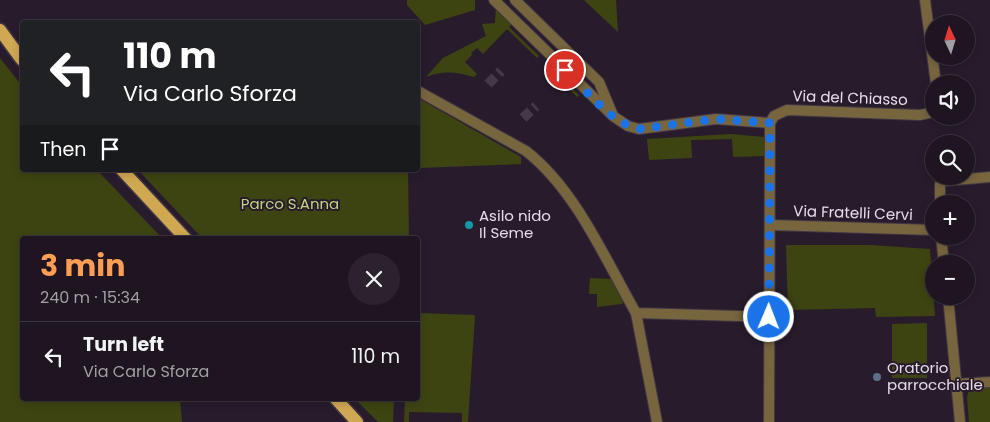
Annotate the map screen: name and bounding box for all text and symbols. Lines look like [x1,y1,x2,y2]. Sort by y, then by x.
north arrow [925,15,975,65]
map controls [925,15,975,305]
text: 110 m [123,31,217,80]
icon: left [40,40,105,105]
pin [544,49,586,91]
icon: arrive [551,56,579,84]
button: sound [925,75,975,125]
text: Via Carlo Sforza [123,78,297,109]
street label: Via del Chiasso [792,85,908,110]
icon: arrive [96,135,124,163]
button: search [925,135,975,185]
text: Then [40,136,86,163]
park label: Parco S.Anna [241,193,339,214]
button: + [925,195,975,245]
street label: Via Fratelli Cervi [793,200,913,225]
place label: Asilo nido Il Seme [479,205,551,243]
marker: Asilo nido Il Seme [463,219,475,231]
text: 3 min [40,244,125,287]
button: close [348,253,400,305]
button: − [925,255,975,305]
text: 240 m · 15:34 [40,286,140,309]
position arrow [742,290,794,342]
text: Turn left [83,331,164,358]
icon: left [40,343,68,371]
text: 110 m [351,343,400,370]
place label: Oratorio parrocchiale [887,357,983,395]
text: Via Carlo Sforza [83,360,209,383]
marker: Oratorio parrocchiale [871,371,883,383]

